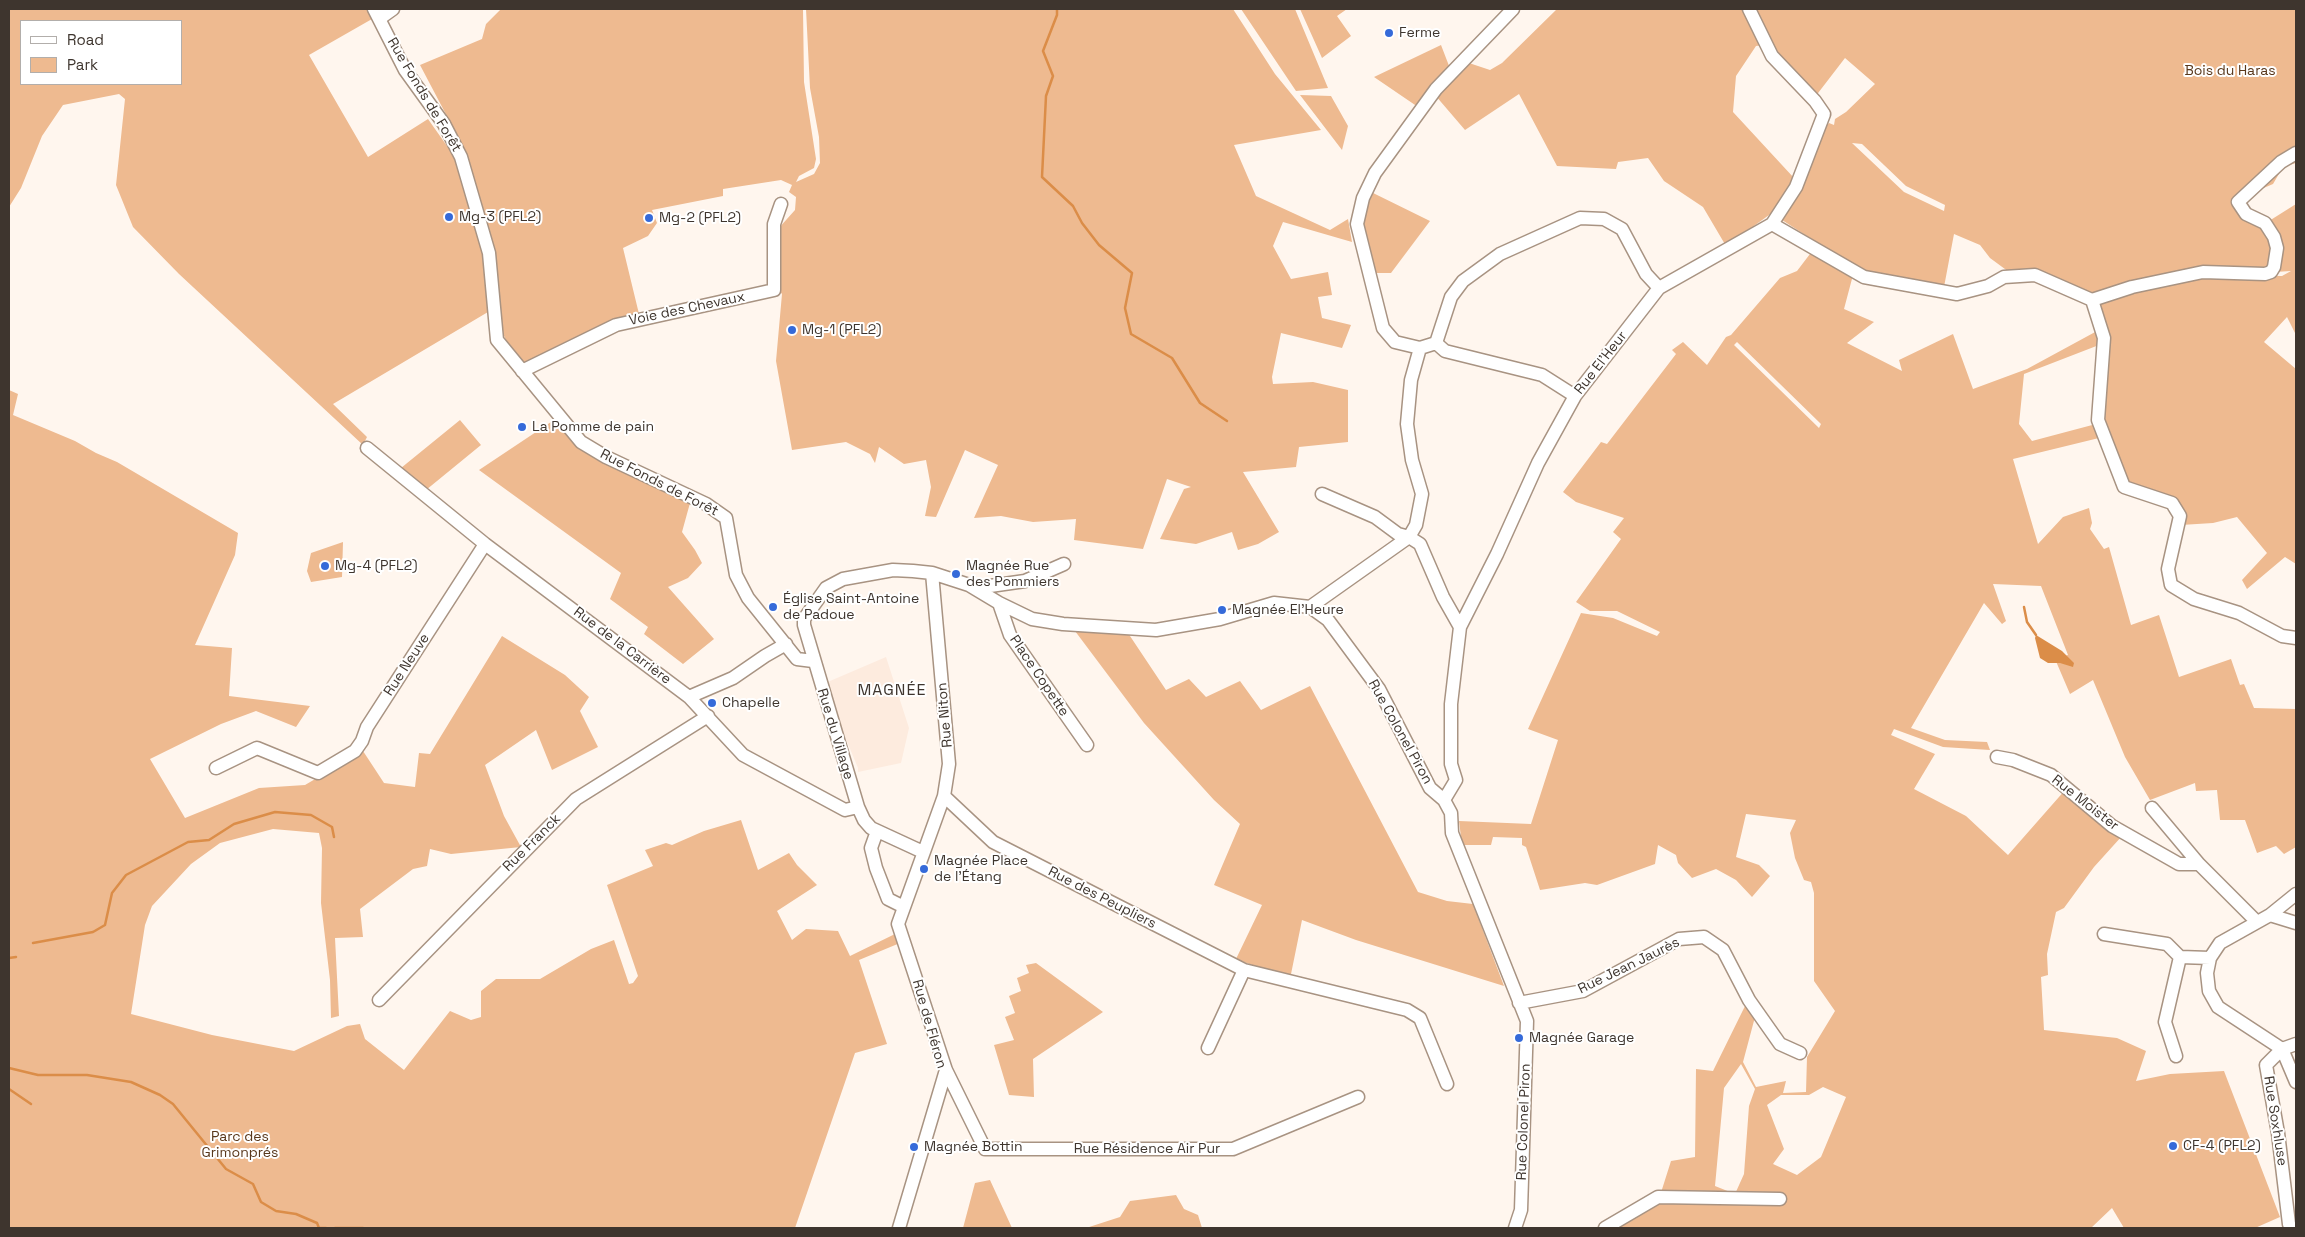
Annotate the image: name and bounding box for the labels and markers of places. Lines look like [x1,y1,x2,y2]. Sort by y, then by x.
place label: Ferme [1399,25,1440,41]
marker: Ferme [1383,27,1395,39]
place label: Mg-3 (PFL2) [459,209,541,225]
place label: Mg-2 (PFL2) [659,210,741,226]
marker: Mg-3 (PFL2) [443,211,455,223]
marker: Mg-2 (PFL2) [643,212,655,224]
place label: Mg-1 (PFL2) [802,322,882,338]
marker: Mg-1 (PFL2) [786,324,798,336]
place label: La Pomme de pain [532,419,654,435]
marker: La Pomme de pain [516,421,528,433]
place label: Mg-4 (PFL2) [335,558,417,574]
place label: Magnée Rue des Pommiers [966,558,1059,590]
marker: Mg-4 (PFL2) [319,560,331,572]
marker: Magnée Rue des Pommiers [950,568,962,580]
place label: Église Saint-Antoine de Padoue [783,591,919,624]
marker: Église Saint-Antoine de Padoue [767,601,779,613]
place label: Magnée El'Heure [1232,602,1344,618]
marker: Magnée El'Heure [1216,604,1228,616]
place label: Chapelle [722,695,780,711]
marker: Chapelle [706,697,718,709]
place label: Magnée Place de l'Étang [934,853,1028,886]
marker: Magnée Place de l'Étang [918,863,930,875]
place label: Magnée Garage [1529,1030,1634,1046]
marker: Magnée Garage [1513,1032,1525,1044]
place label: CF-4 (PFL2) [2183,1138,2261,1154]
place label: Magnée Bottin [924,1139,1023,1155]
marker: CF-4 (PFL2) [2167,1140,2179,1152]
marker: Magnée Bottin [908,1141,920,1153]

